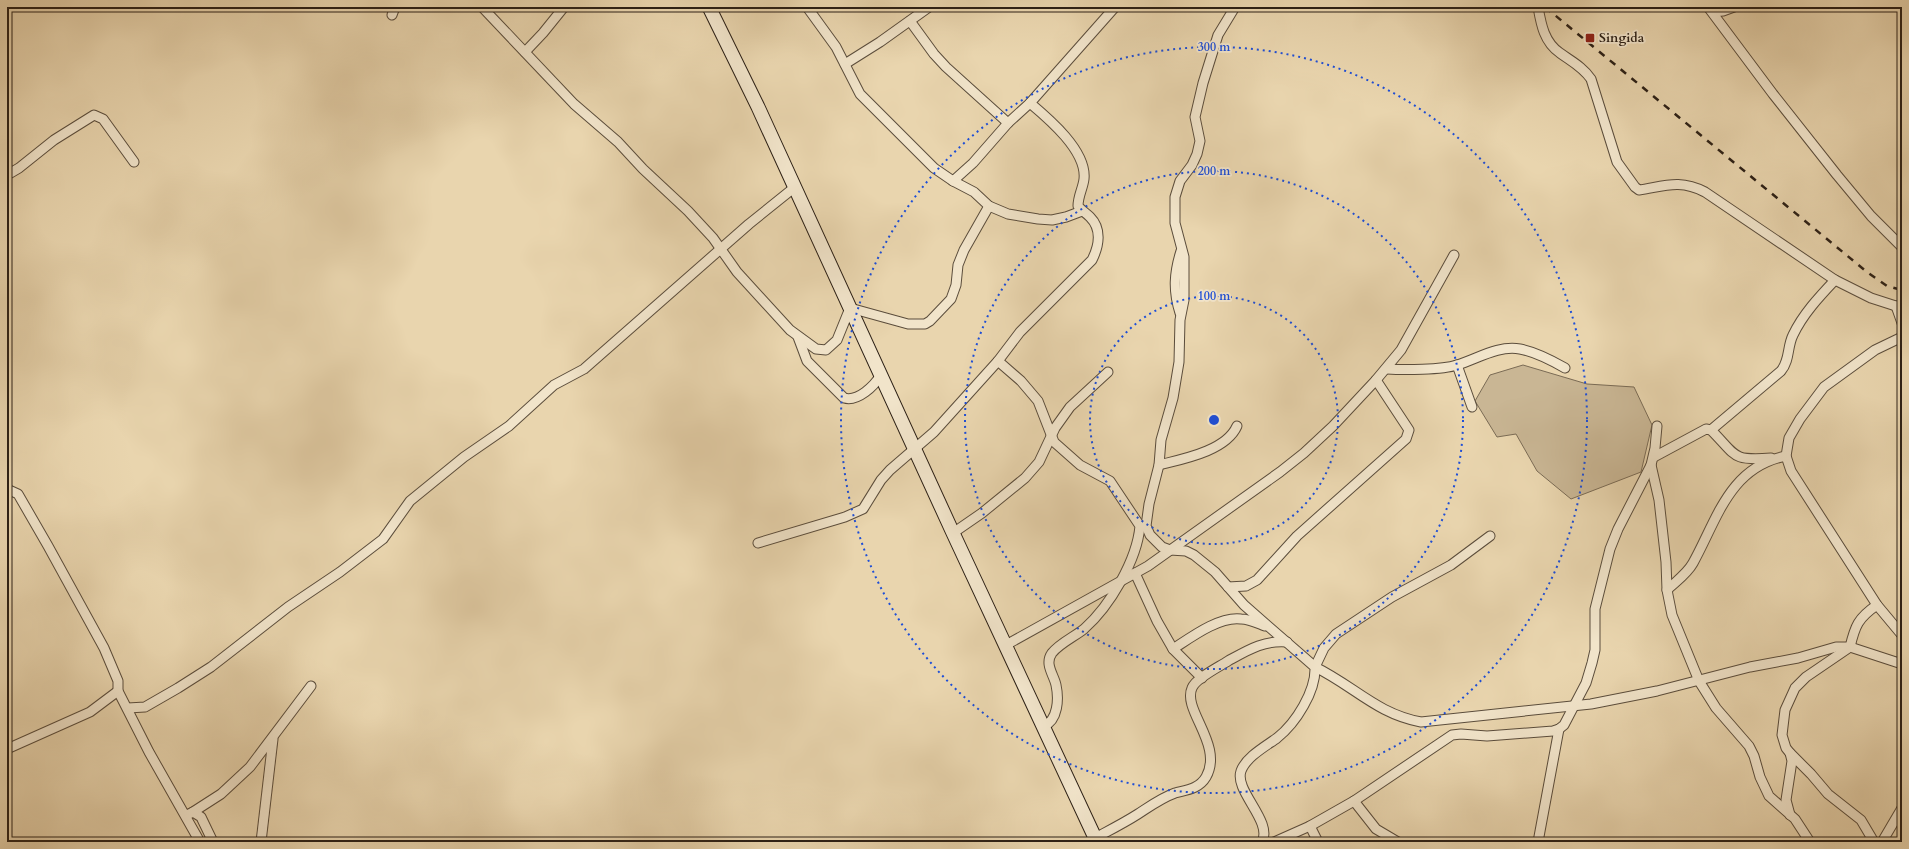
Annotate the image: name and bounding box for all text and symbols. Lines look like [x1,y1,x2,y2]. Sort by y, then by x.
place label: Singida [1599,29,1645,47]
marker: Singida [1584,32,1596,44]
text: 300 m [1198,39,1231,55]
text: 200 m [1198,163,1231,179]
text: 100 m [1198,288,1231,304]
centre of rings [1207,413,1221,427]

